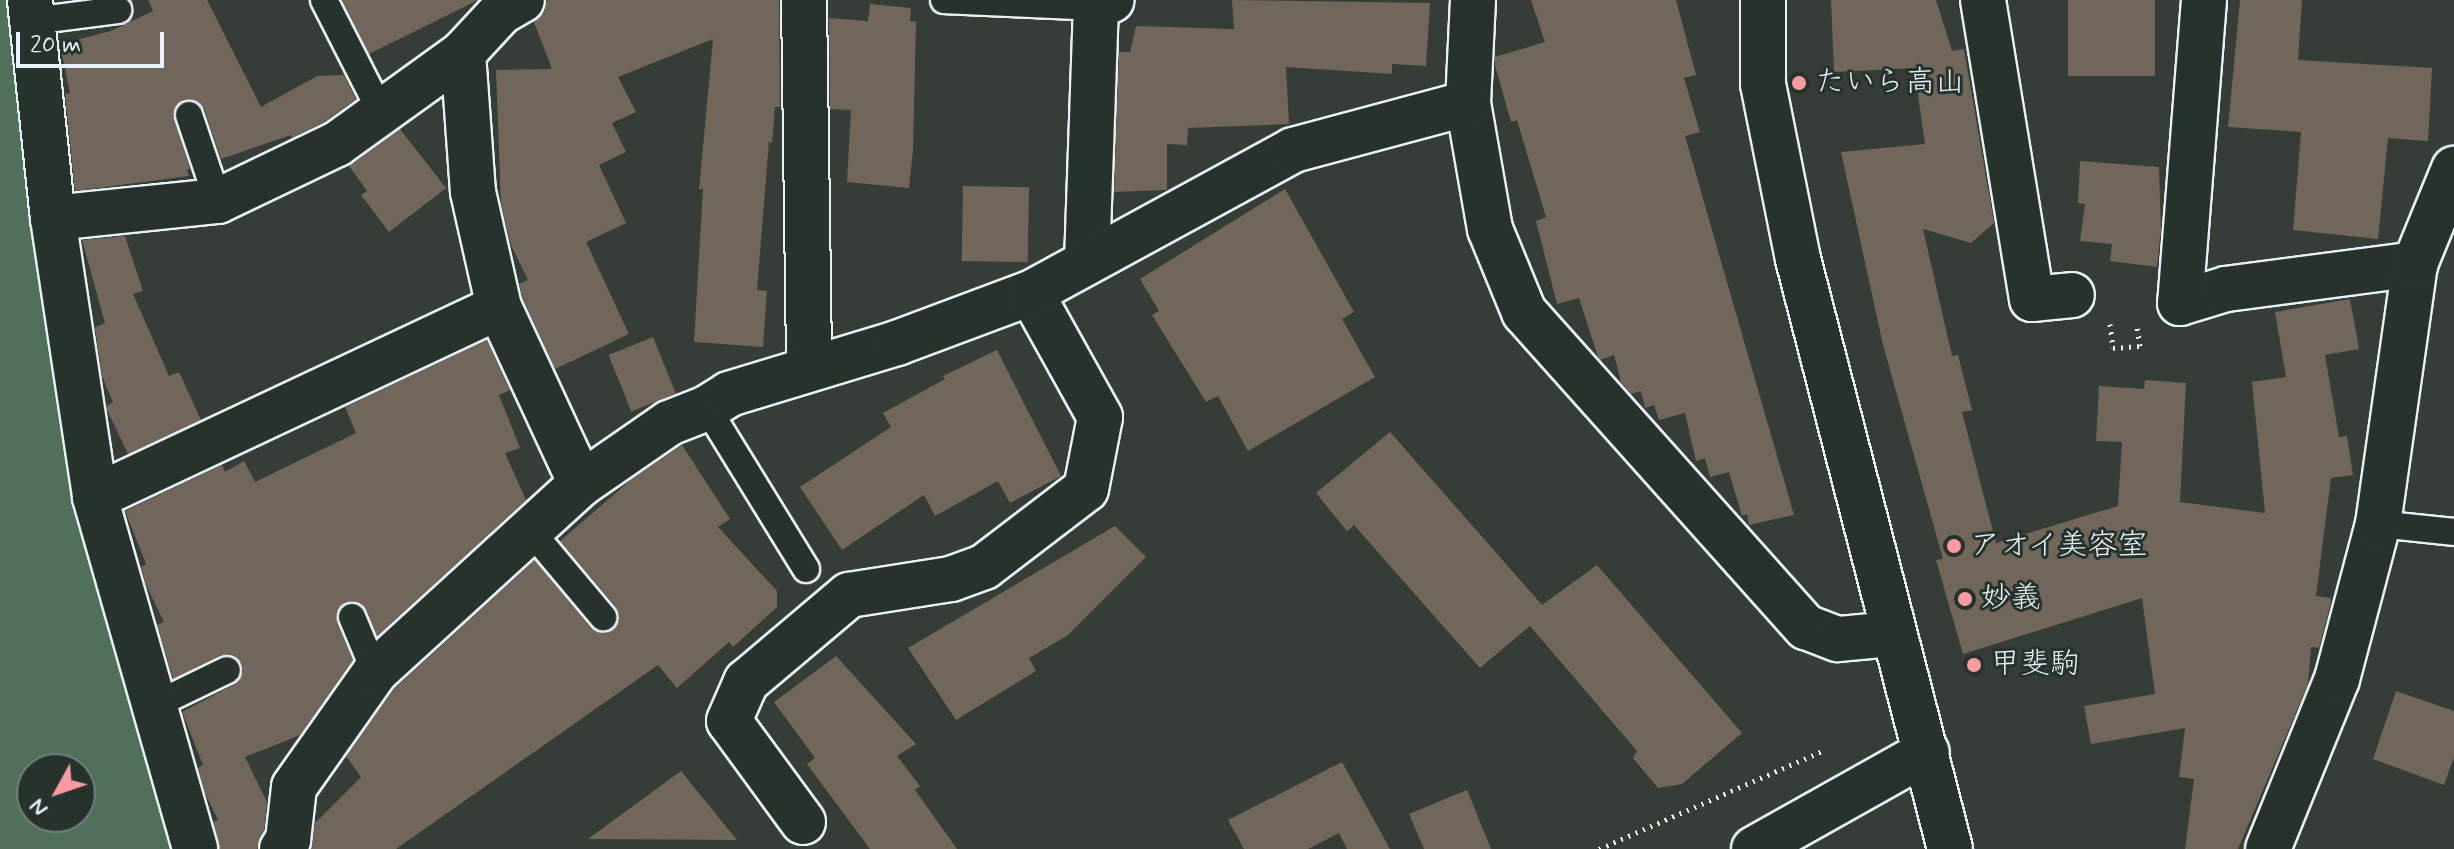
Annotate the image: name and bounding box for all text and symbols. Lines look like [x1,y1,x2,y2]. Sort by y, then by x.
scale bar [20,16,168,66]
text: 20 m [30,30,81,61]
place label: たいら高山 [1815,65,1965,101]
marker: たいら高山 [1790,74,1808,92]
place label: アオイ美容室 [1970,528,2150,564]
marker: アオイ美容室 [1945,537,1963,555]
place label: 妙義 [1981,581,2041,617]
marker: 妙義 [1956,590,1974,608]
place label: 甲斐駒 [1990,647,2080,683]
marker: 甲斐駒 [1965,656,1983,674]
north arrow [16,753,96,833]
text: N [24,793,55,822]

